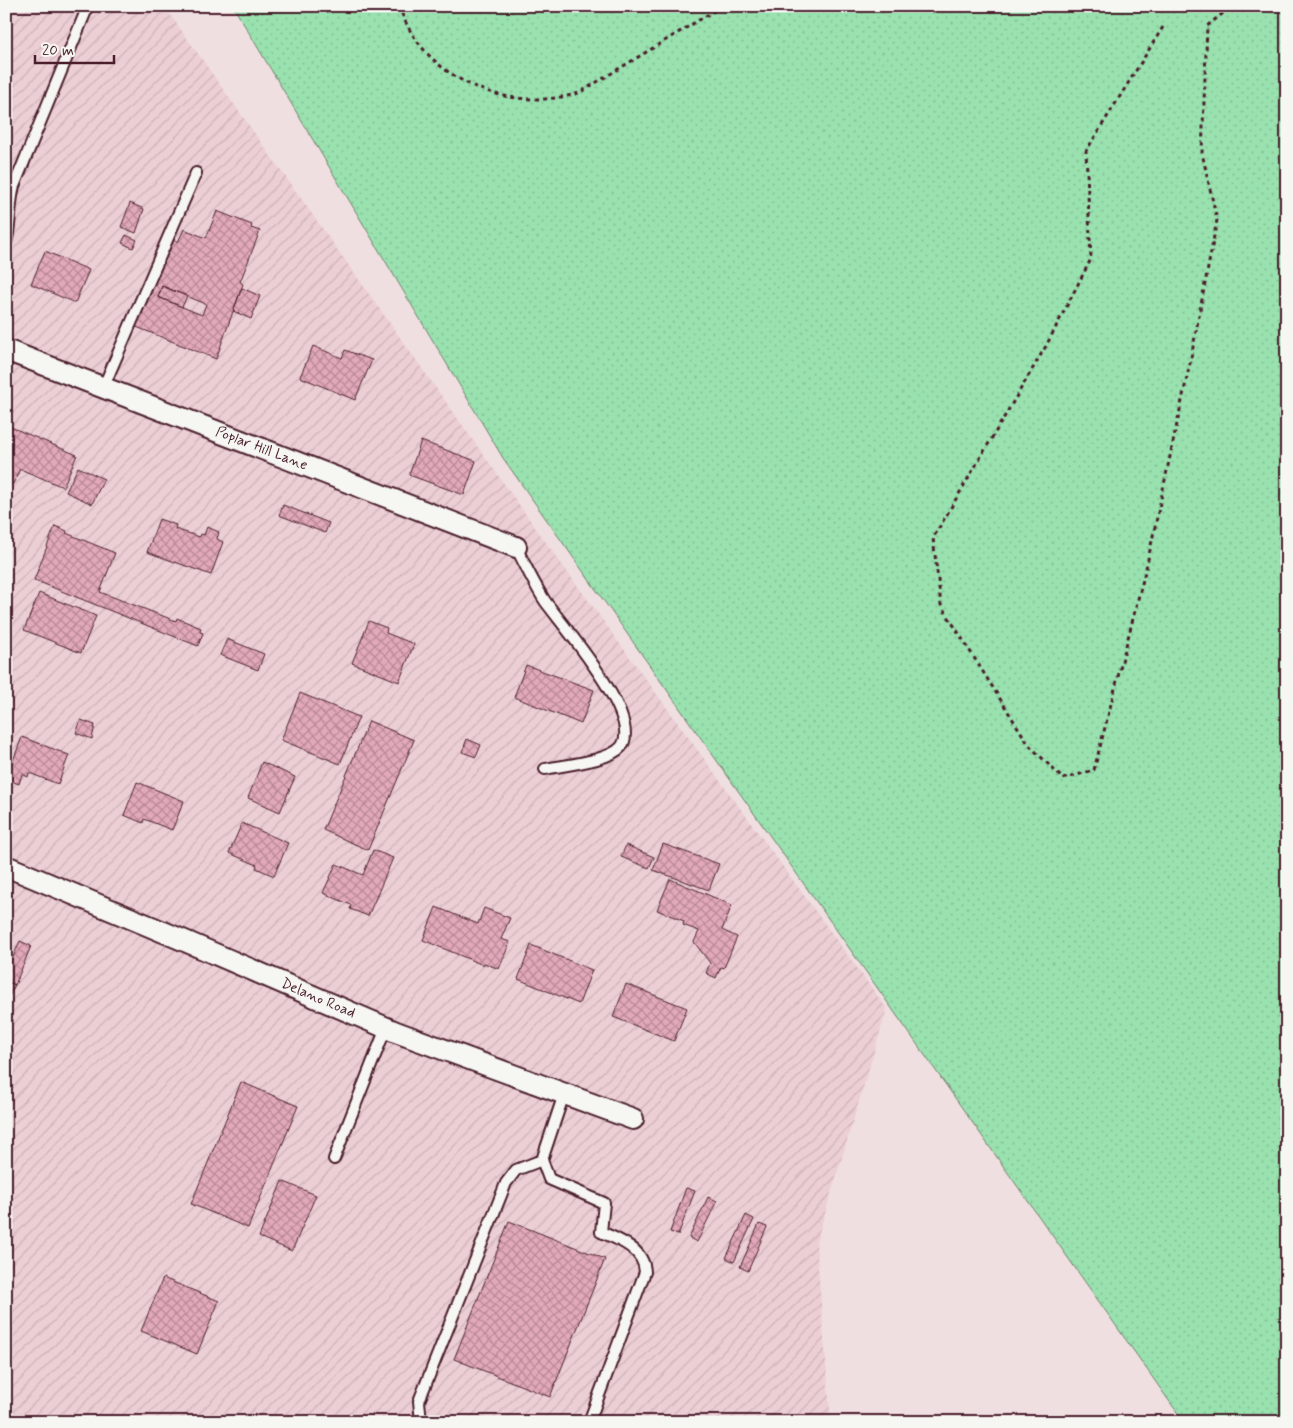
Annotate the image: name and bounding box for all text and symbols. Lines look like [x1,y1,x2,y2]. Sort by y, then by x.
scale bar [35,32,114,64]
text: 20 m [42,41,74,61]
street label: Poplar Hill Lane [213,422,311,476]
street label: Delano Road [278,974,358,1023]

